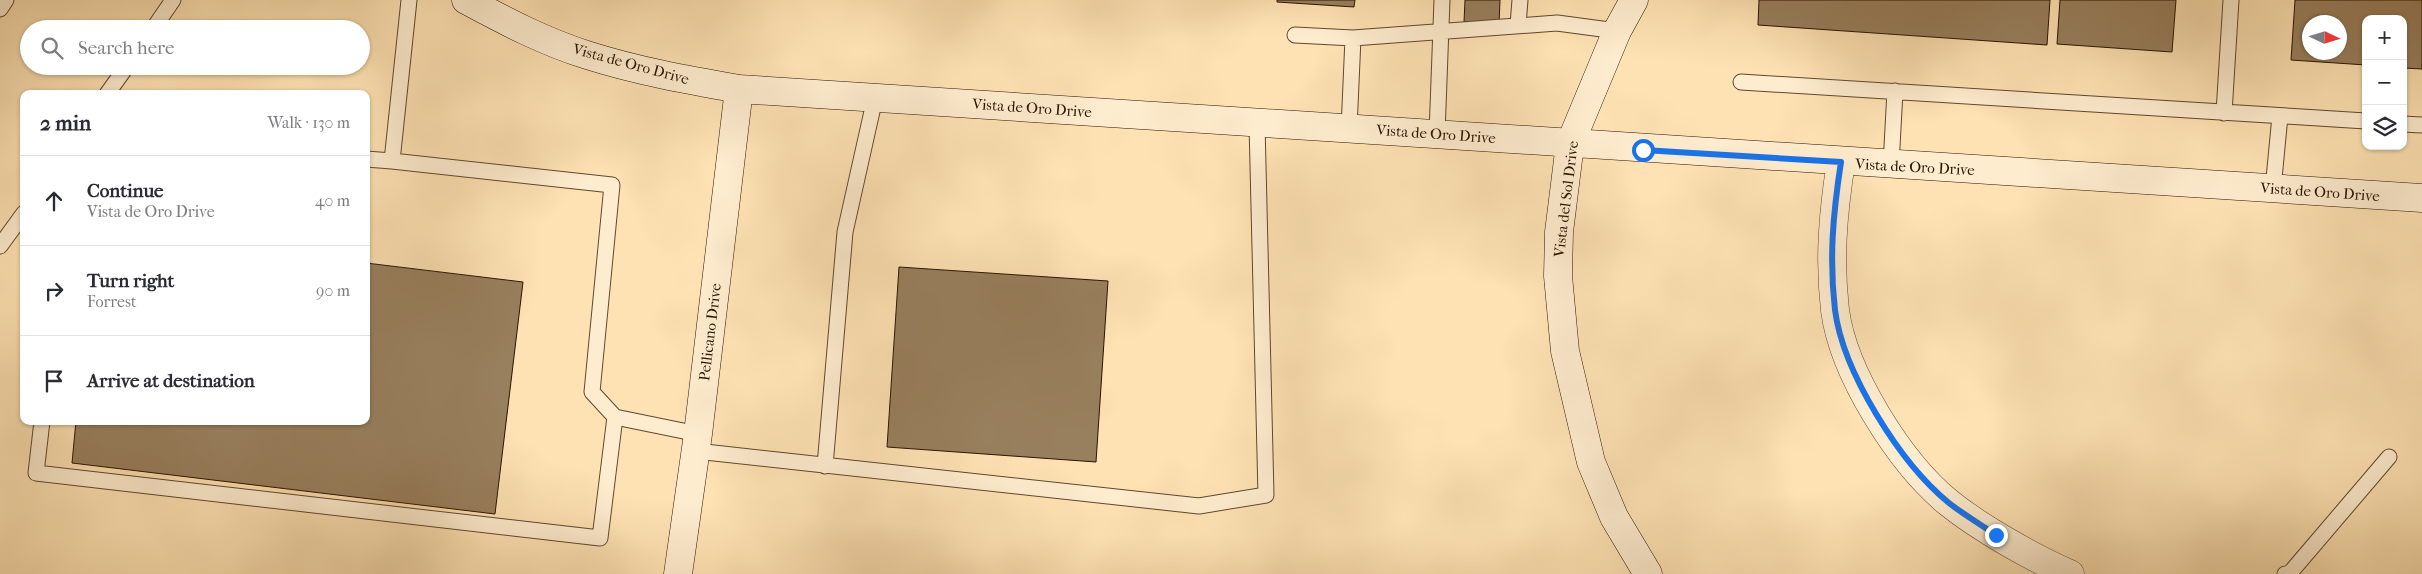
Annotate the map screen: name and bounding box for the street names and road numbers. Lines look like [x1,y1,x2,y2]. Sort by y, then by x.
street label: Vista de Oro Drive [570,40,692,88]
street label: Vista de Oro Drive [971,95,1093,121]
street label: Vista de Oro Drive [1375,121,1497,147]
street label: Vista del Sol Drive [1550,139,1582,259]
street label: Vista de Oro Drive [1854,155,1976,179]
street label: Vista de Oro Drive [2259,179,2381,205]
street label: Pellicano Drive [695,282,725,382]

